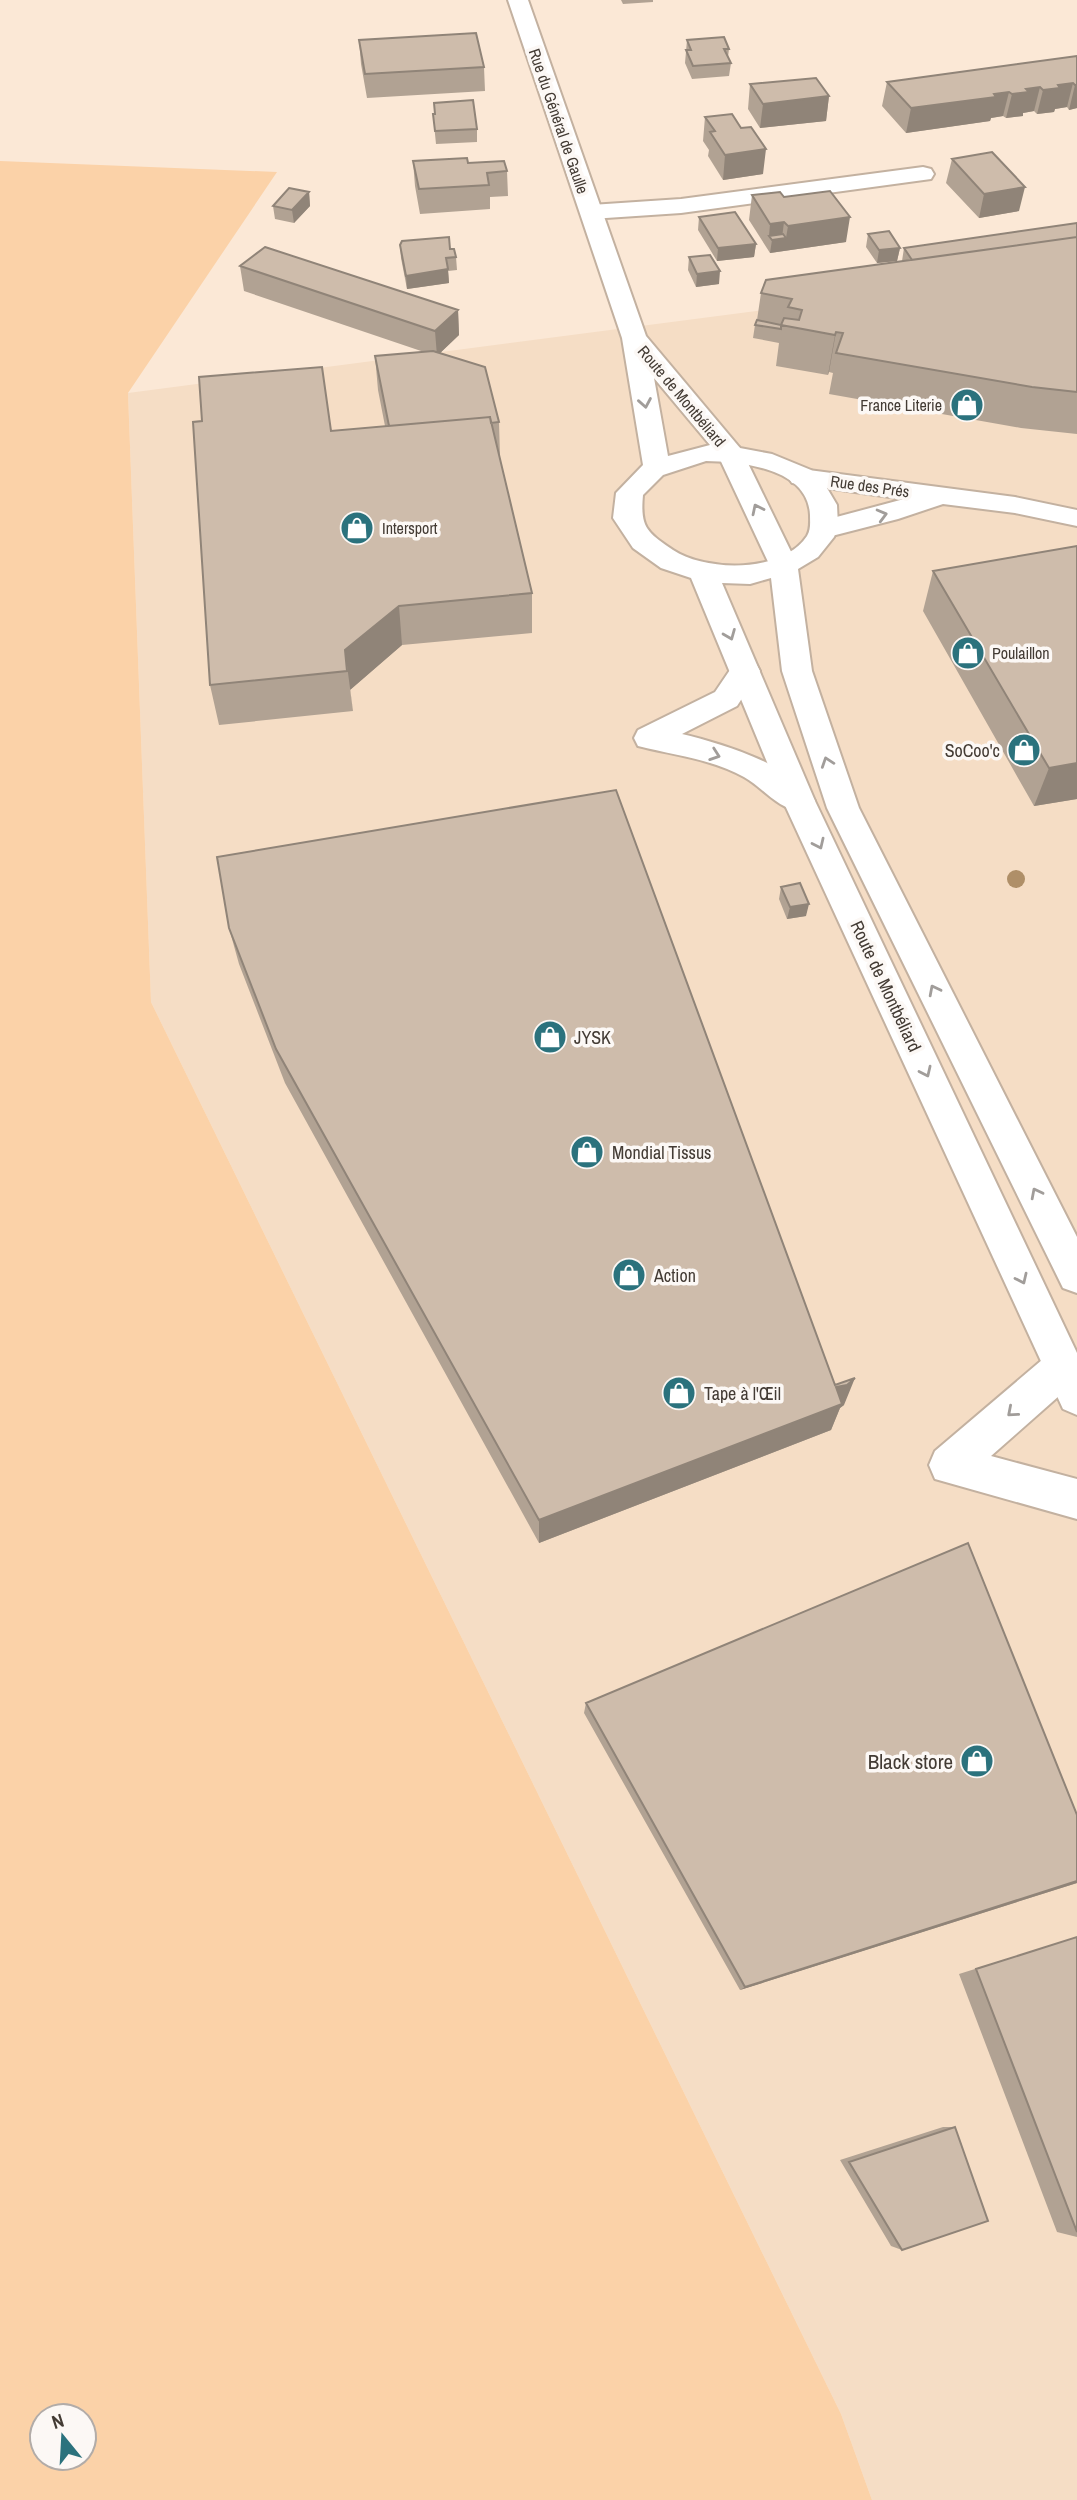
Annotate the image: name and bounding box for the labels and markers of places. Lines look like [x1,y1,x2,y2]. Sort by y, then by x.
shop icon: France Literie [948,386,986,424]
place label: France Literie [860,394,942,416]
shop icon: Intersport [338,509,376,547]
place label: Intersport [382,517,438,539]
shop icon: Poulaillon [949,634,987,672]
place label: Poulaillon [992,642,1050,664]
shop icon: SoCoo'c [1005,731,1043,769]
place label: SoCoo'c [945,738,1000,763]
shop icon: JYSK [531,1018,569,1056]
place label: JYSK [574,1025,611,1050]
shop icon: Mondial Tissus [568,1133,606,1171]
place label: Mondial Tissus [612,1140,712,1165]
shop icon: Action [610,1256,648,1294]
place label: Action [653,1263,696,1288]
shop icon: Tape à l'Œil [660,1374,698,1412]
place label: Tape à l'Œil [704,1381,781,1406]
shop icon: Black store [958,1742,996,1780]
place label: Black store [868,1747,953,1776]

